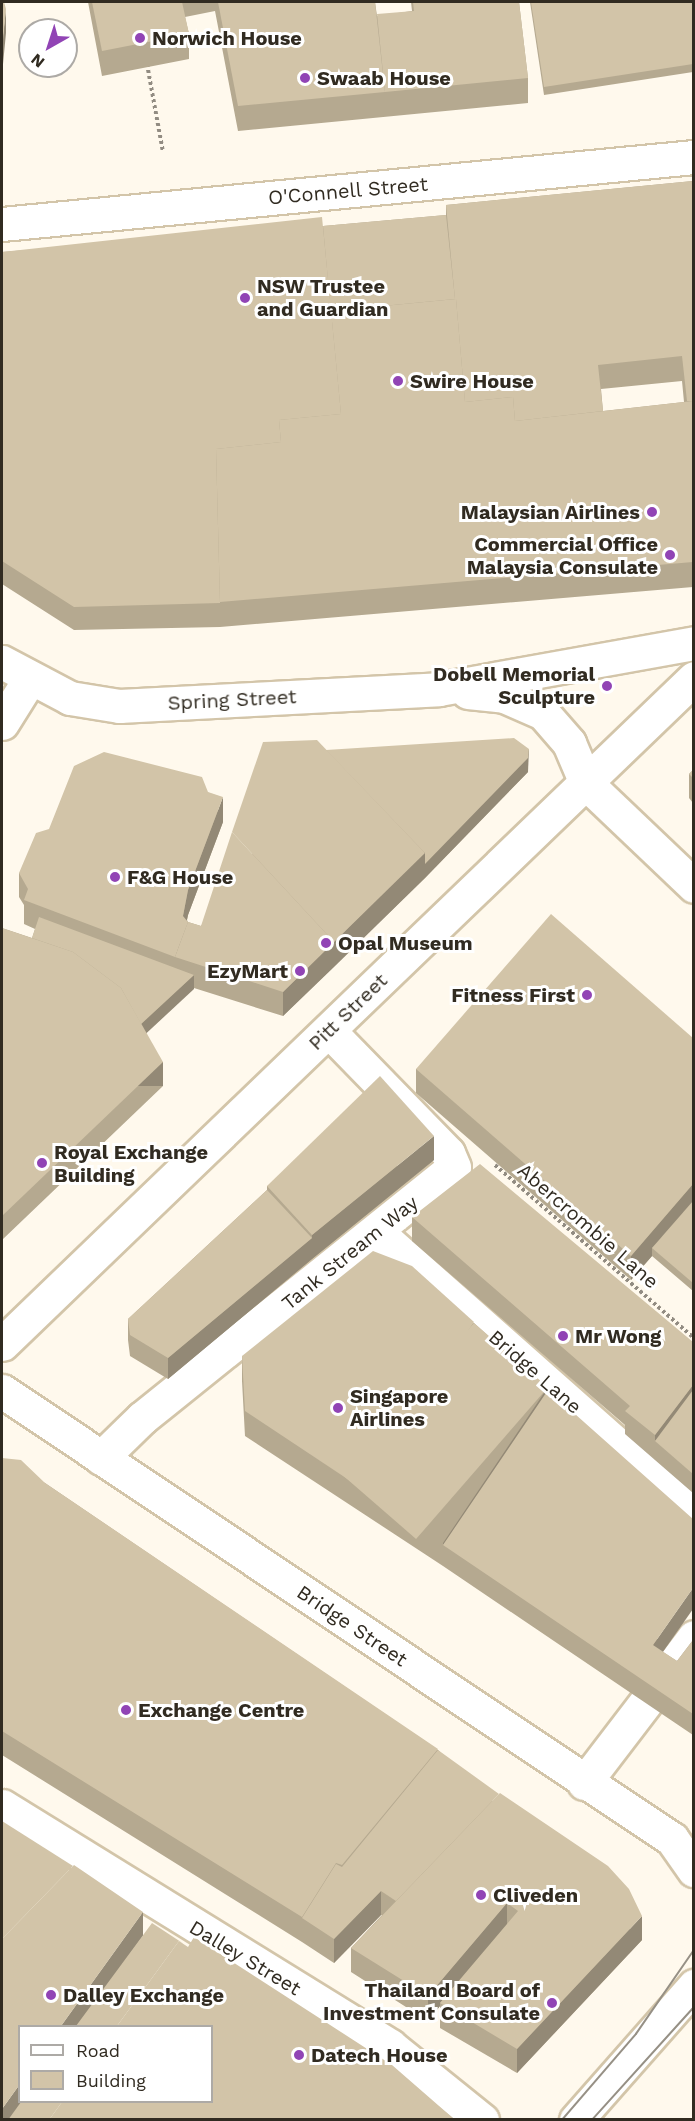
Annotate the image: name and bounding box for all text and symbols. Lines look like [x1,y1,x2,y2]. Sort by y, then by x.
north arrow [18,18,78,78]
place label: Norwich House [152,26,302,50]
marker: Norwich House [133,31,147,45]
text: N [27,50,48,72]
place label: Swaab House [317,66,451,90]
marker: Swaab House [298,71,312,85]
street label: O'Connell Street [267,172,429,210]
place label: NSW Trustee and Guardian [257,274,388,321]
marker: NSW Trustee and Guardian [238,291,252,305]
place label: Swire House [410,369,534,393]
marker: Swire House [391,374,405,388]
place label: Malaysian Airlines [460,500,640,524]
marker: Malaysian Airlines [645,505,659,519]
place label: Commercial Office Malaysia Consulate [467,532,658,579]
marker: Commercial Office Malaysia Consulate [663,548,677,562]
place label: Dobell Memorial Sculpture [433,662,595,709]
marker: Dobell Memorial Sculpture [600,679,614,693]
street label: Spring Street [167,685,297,715]
place label: F&G House [127,865,233,889]
marker: F&G House [108,870,122,884]
place label: Opal Museum [338,931,473,955]
marker: Opal Museum [319,936,333,950]
place label: EzyMart [207,959,288,983]
marker: EzyMart [293,964,307,978]
street label: Pitt Street [304,969,392,1055]
place label: Fitness First [451,983,575,1007]
marker: Fitness First [580,988,594,1002]
place label: Royal Exchange Building [54,1140,208,1187]
marker: Royal Exchange Building [35,1156,49,1170]
street label: Abercrombie Lane [513,1158,663,1294]
street label: Tank Stream Way [277,1190,423,1316]
place label: Mr Wong [575,1324,662,1348]
street label: Bridge Lane [484,1325,586,1419]
marker: Mr Wong [556,1329,570,1343]
place label: Singapore Airlines [350,1384,448,1431]
marker: Singapore Airlines [331,1401,345,1415]
street label: Bridge Street [292,1580,412,1672]
place label: Exchange Centre [138,1698,304,1722]
marker: Exchange Centre [119,1703,133,1717]
place label: Cliveden [493,1883,578,1907]
marker: Cliveden [474,1888,488,1902]
street label: Dalley Street [185,1915,305,2001]
place label: Thailand Board of Investment Consulate [323,1979,540,2026]
place label: Dalley Exchange [63,1983,224,2007]
marker: Dalley Exchange [44,1988,58,2002]
marker: Thailand Board of Investment Consulate [545,1996,559,2010]
legend [18,2025,213,2103]
text: Road [76,2040,120,2061]
place label: Datech House [311,2043,448,2067]
marker: Datech House [292,2048,306,2062]
text: Building [76,2070,146,2091]

